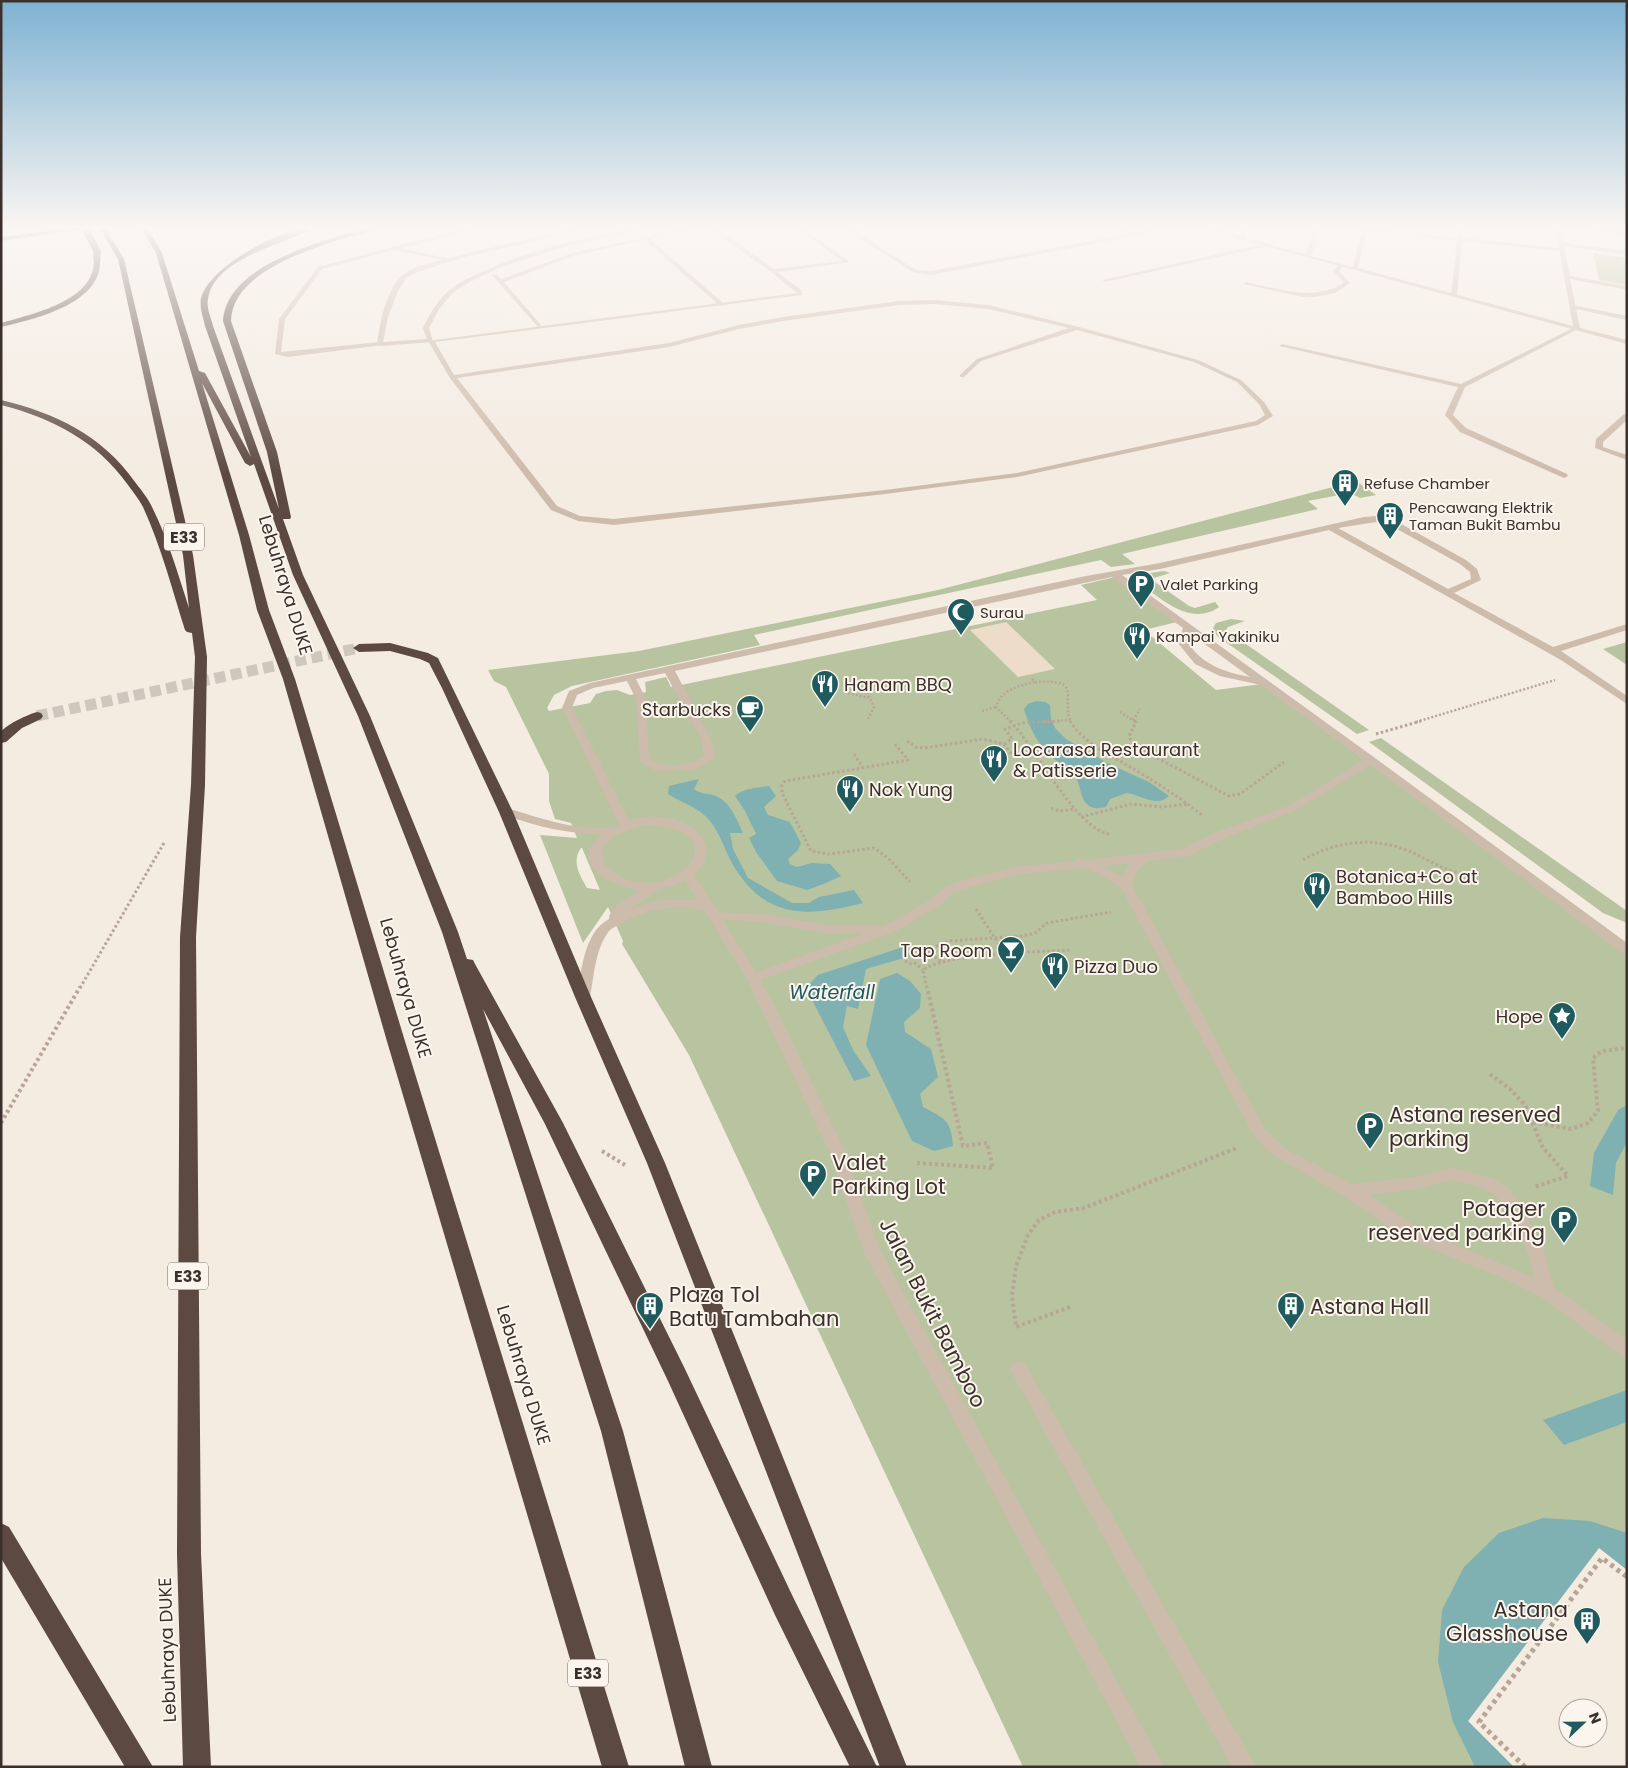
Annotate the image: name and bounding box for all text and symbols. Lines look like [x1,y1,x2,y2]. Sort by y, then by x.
building icon: Refuse Chamber [1330,468,1360,507]
place label: Refuse Chamber [1364,473,1490,494]
place label: Pencawang Elektrik Taman Bukit Bambu [1409,497,1561,535]
building icon: Pencawang Elektrik Taman Bukit Bambu [1375,501,1405,540]
street label: Lebuhraya DUKE [253,512,319,658]
road number: E33 [164,524,204,550]
parking icon: Valet Parking [1126,569,1156,608]
place label: Valet Parking [1160,574,1258,595]
mosque icon: Surau [946,597,976,636]
place label: Surau [980,602,1024,623]
restaurant icon: Kampai Yakiniku [1122,621,1152,660]
place label: Kampai Yakiniku [1156,626,1279,647]
restaurant icon: Hanam BBQ [810,669,840,708]
place label: Hanam BBQ [844,672,952,697]
cafe icon: Starbucks [735,694,765,733]
place label: Starbucks [642,697,731,722]
place label: Locarasa Restaurant & Patisserie [1013,737,1199,783]
restaurant icon: Locarasa Restaurant & Patisserie [979,744,1009,783]
restaurant icon: Nok Yung [835,774,865,813]
place label: Nok Yung [869,777,953,802]
place label: Botanica+Co at Bamboo Hills [1336,864,1478,910]
restaurant icon: Botanica+Co at Bamboo Hills [1302,871,1332,910]
street label: Lebuhraya DUKE [374,915,438,1061]
bar icon: Tap Room [996,935,1026,974]
place label: Tap Room [901,938,992,963]
restaurant icon: Pizza Duo [1040,951,1070,990]
place label: Pizza Duo [1074,954,1158,979]
water label: Waterfall [789,979,875,1006]
place icon: Hope [1547,1001,1577,1040]
place label: Hope [1496,1004,1543,1029]
place label: Astana reserved parking [1389,1100,1561,1153]
parking icon: Astana reserved parking [1355,1111,1385,1150]
place label: Valet Parking Lot [832,1148,946,1201]
parking icon: Valet Parking Lot [798,1159,828,1198]
place label: Potager reserved parking [1368,1194,1545,1247]
parking icon: Potager reserved parking [1549,1205,1579,1244]
street label: Jalan Bukit Bamboo [873,1213,993,1413]
road number: E33 [168,1262,208,1290]
place label: Plaza Tol Batu Tambahan [669,1280,839,1333]
building icon: Plaza Tol Batu Tambahan [635,1291,665,1330]
building icon: Astana Hall [1276,1291,1306,1330]
place label: Astana Hall [1310,1292,1429,1321]
street label: Lebuhraya DUKE [491,1302,557,1448]
street label: Lebuhraya DUKE [152,1577,182,1723]
place label: Astana Glasshouse [1446,1595,1568,1648]
building icon: Astana Glasshouse [1572,1606,1602,1645]
road number: E33 [568,1660,608,1686]
north arrow [1558,1698,1608,1748]
text: N [1584,1710,1606,1727]

